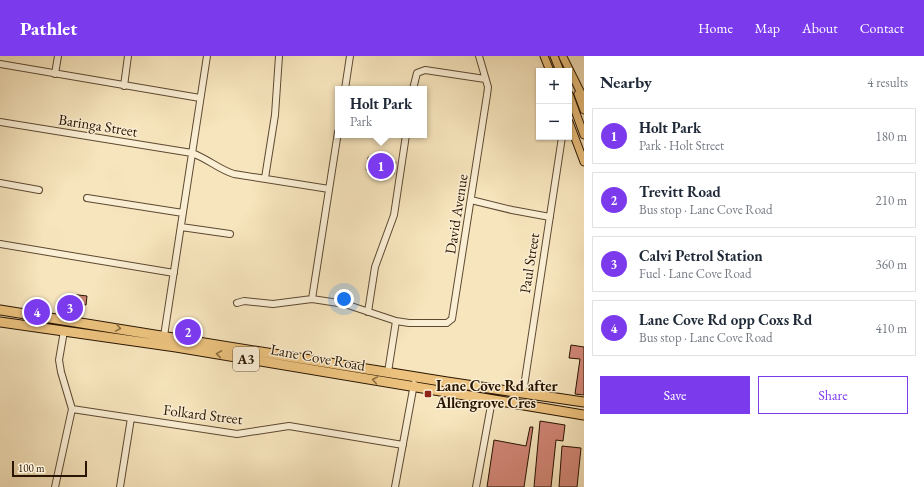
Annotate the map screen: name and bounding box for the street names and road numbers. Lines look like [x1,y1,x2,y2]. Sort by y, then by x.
street label: Baringa Street [57,109,139,141]
street label: David Avenue [440,172,472,255]
street label: Paul Street [515,231,543,295]
street label: Lane Cove Road [269,339,367,375]
road number: A3 [233,347,259,371]
street label: Folkard Street [162,400,244,428]

